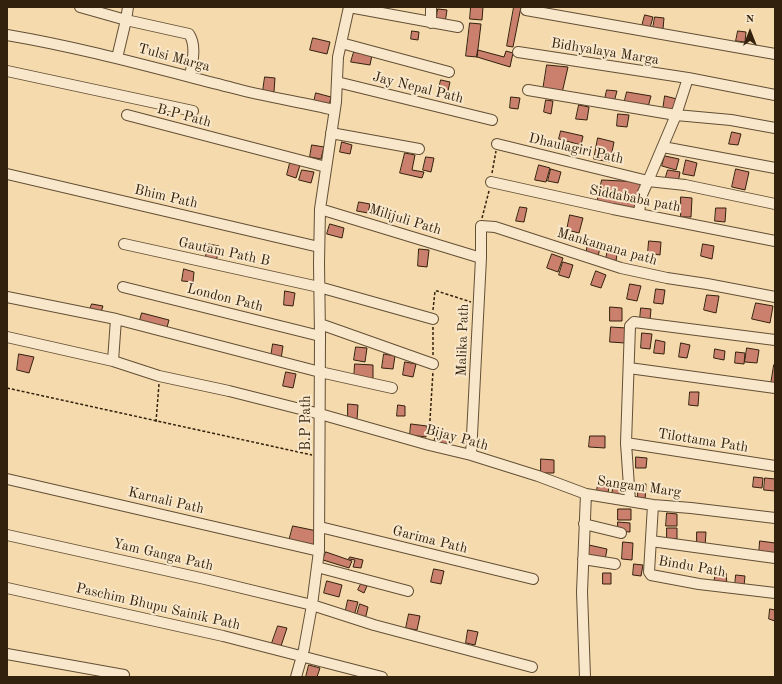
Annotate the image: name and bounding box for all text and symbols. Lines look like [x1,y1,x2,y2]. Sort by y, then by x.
north arrow [730,12,770,52]
text: N [746,14,754,25]
street label: Bidhyalaya Marga [550,35,660,69]
street label: Tulsi Marga [136,40,212,76]
street label: Jay Nepal Path [371,69,465,107]
street label: B.P Path [155,101,213,131]
street label: Dhaulagiri Path [527,130,625,168]
street label: Bhim Path [133,182,199,212]
street label: Siddababa path [588,182,682,216]
street label: Milijuli Path [367,201,443,239]
street label: Mankamana path [555,225,659,269]
street label: Gautam Path B [177,234,271,270]
street label: London Path [185,280,265,316]
street label: Malika Path [453,303,473,377]
street label: B.P Path [298,395,314,451]
street label: Bijay Path [424,422,490,454]
street label: Tilottama Path [656,426,750,456]
street label: Sangam Marg [596,473,682,501]
street label: Karnali Path [126,484,206,518]
street label: Garima Path [391,523,469,557]
street label: Yam Ganga Path [111,535,215,575]
street label: Bindu Path [657,553,727,581]
street label: Paschim Bhupu Sainik Path [74,580,242,634]

